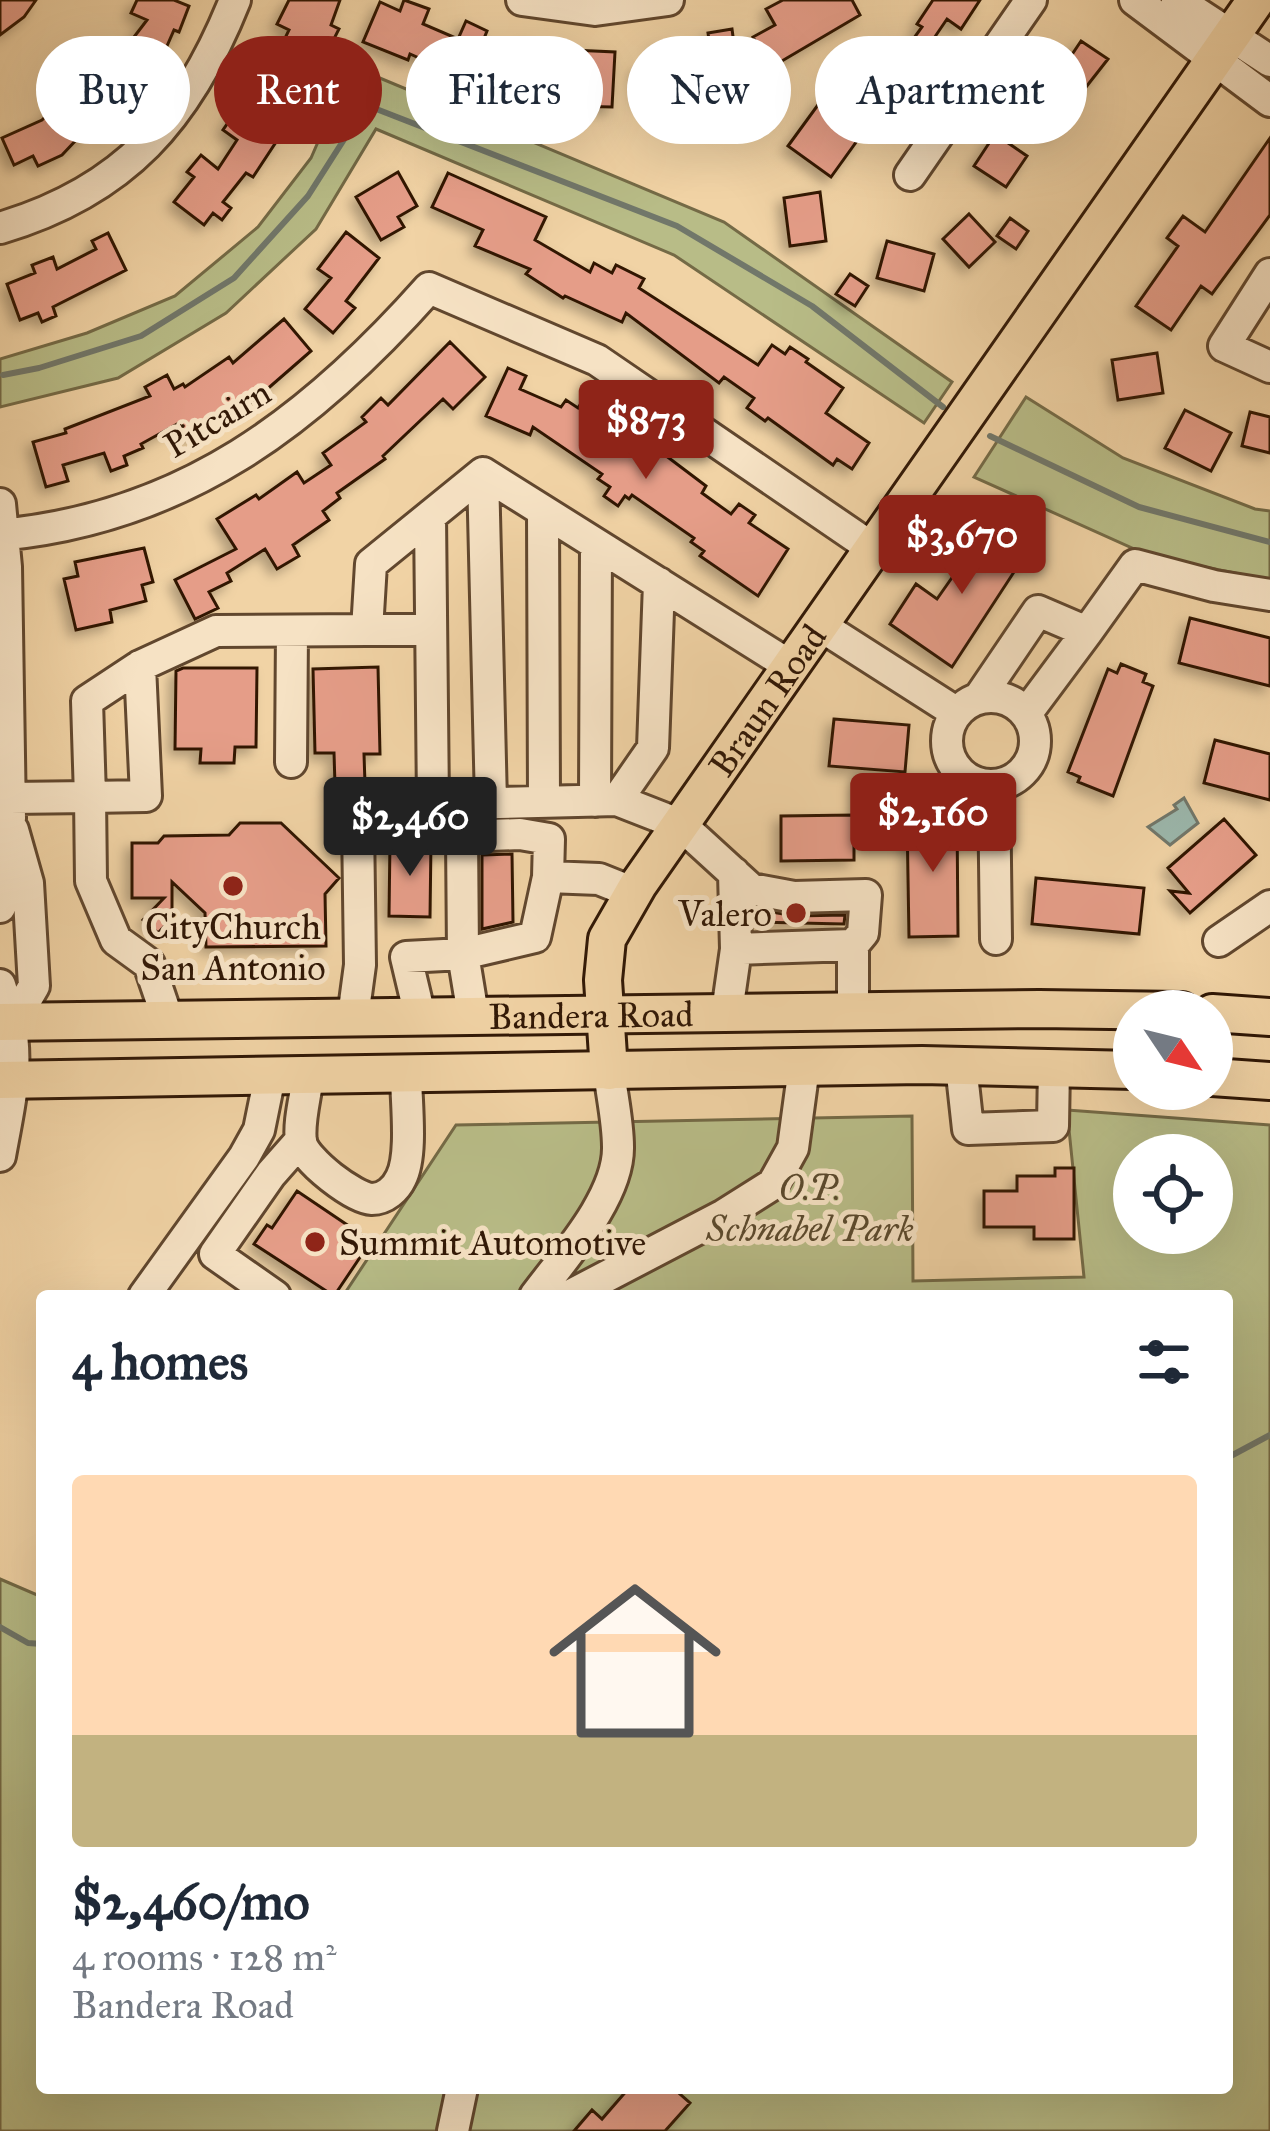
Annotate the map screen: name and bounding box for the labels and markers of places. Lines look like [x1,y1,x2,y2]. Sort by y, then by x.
pin: $873 [575,380,717,482]
pin: $3,670 [864,495,1060,597]
pin: $2,160 [835,773,1031,875]
pin: $2,460 [312,777,508,879]
marker: CityChurch San Antonio [220,873,246,899]
place label: Valero [677,892,772,936]
marker: Valero [783,900,809,926]
place label: CityChurch San Antonio [140,905,326,990]
place label: Summit Automotive [339,1221,646,1265]
marker: Summit Automotive [302,1229,328,1255]

